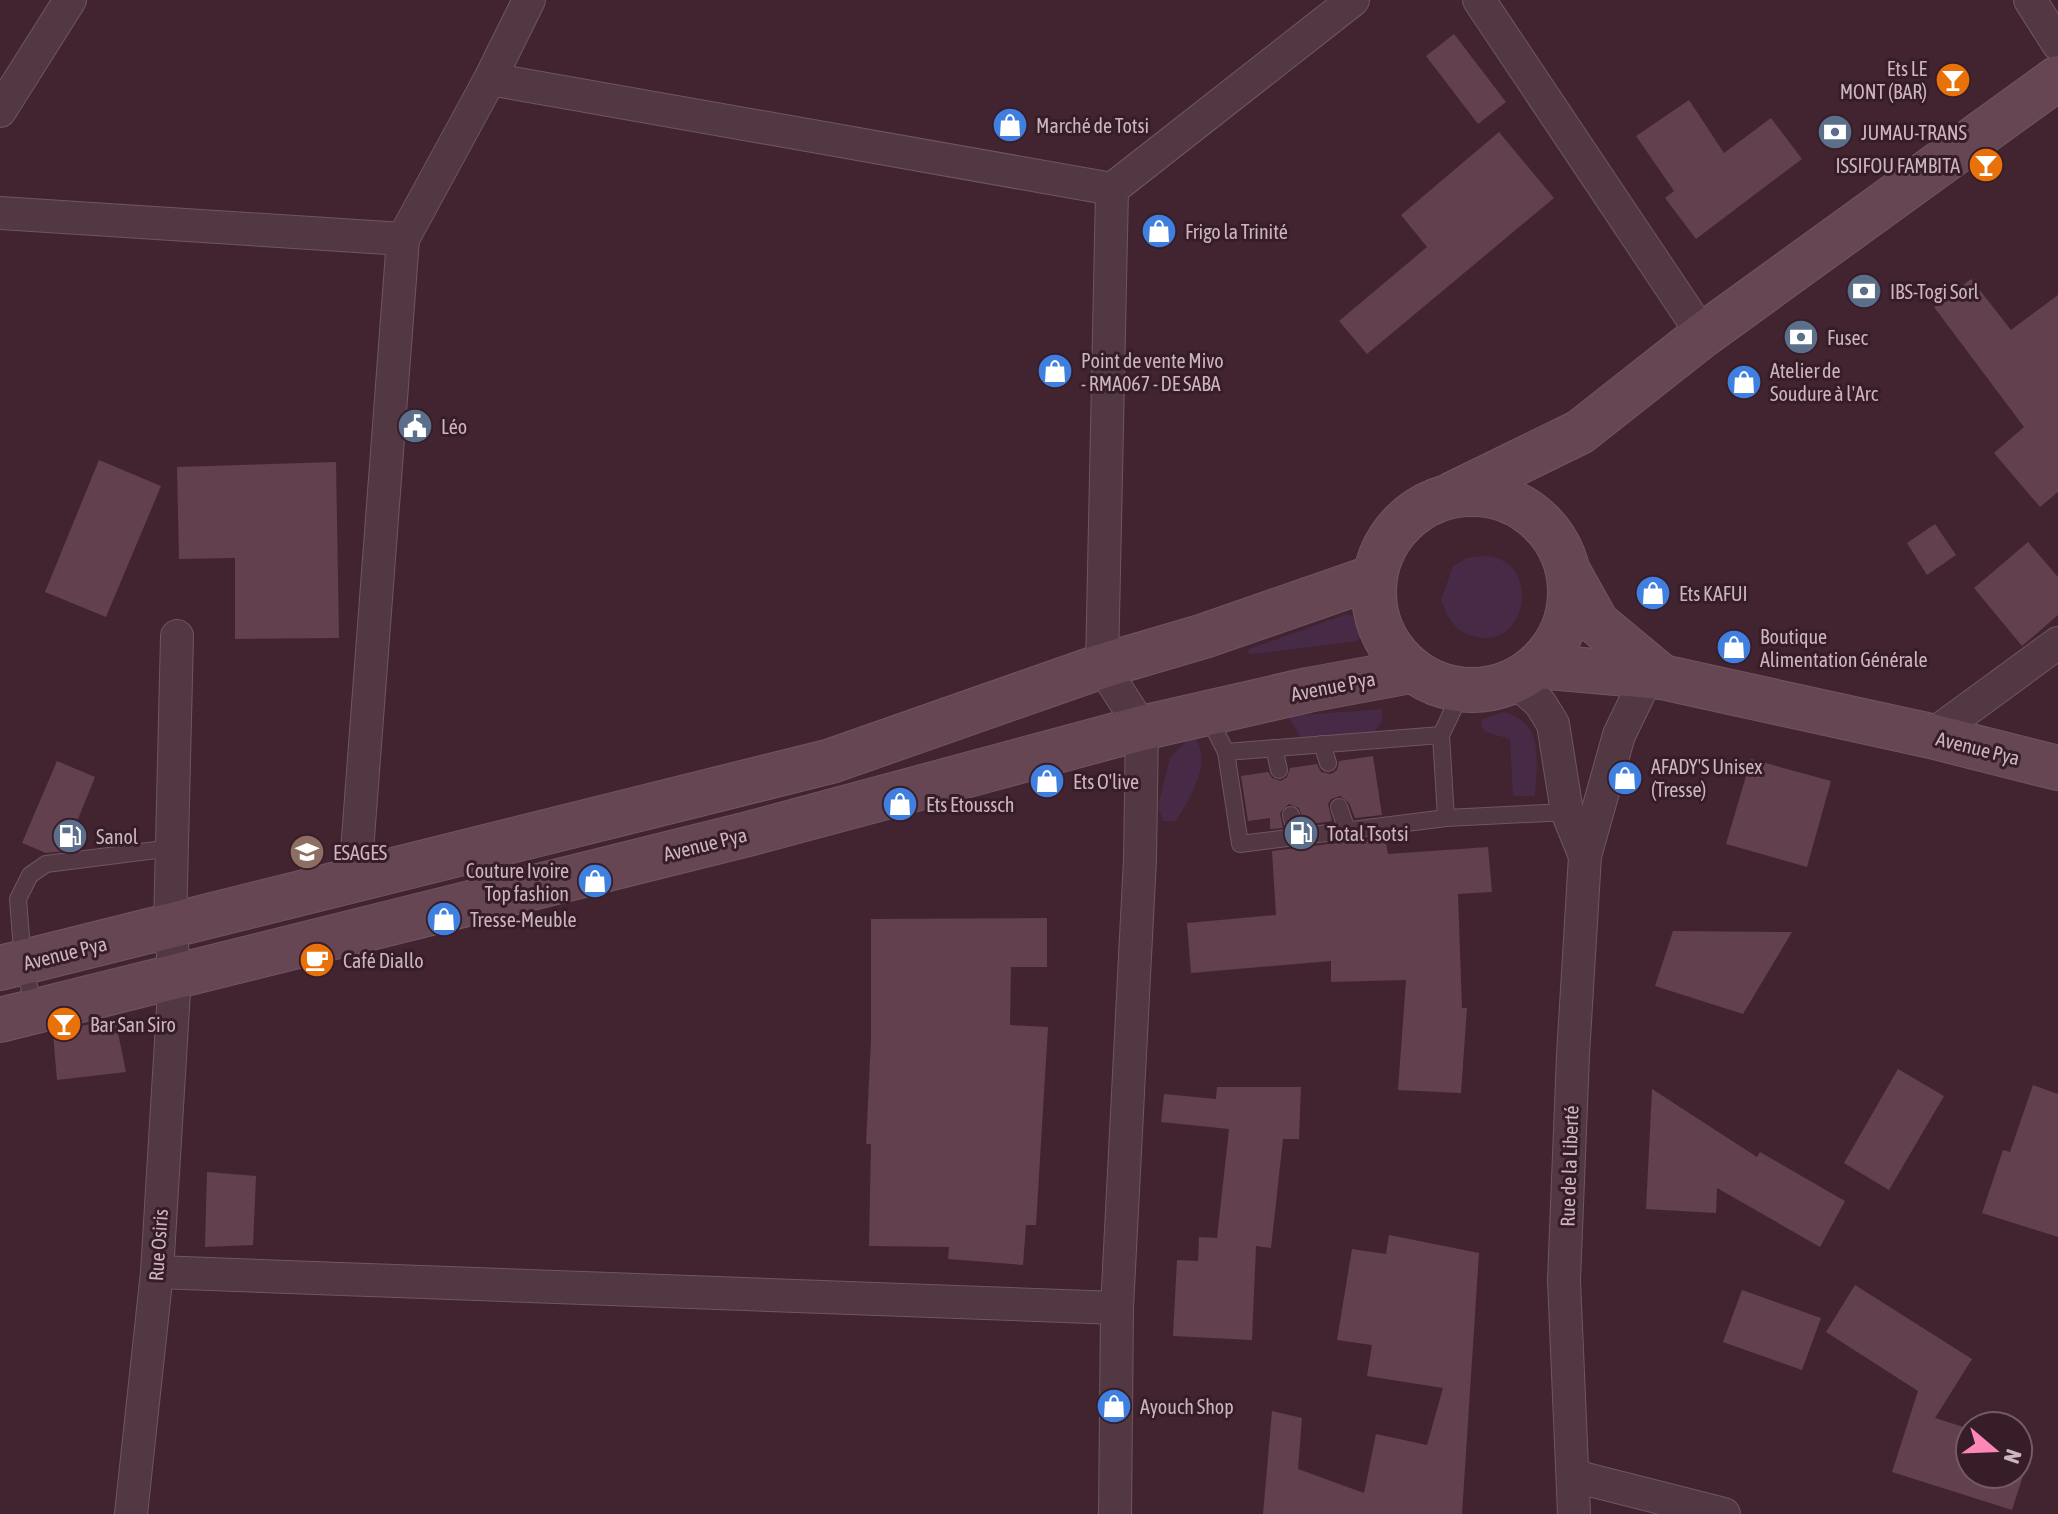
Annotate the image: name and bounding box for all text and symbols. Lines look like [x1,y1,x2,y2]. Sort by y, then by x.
place label: Ets LE MONT (BAR) [1840,57,1927,103]
bar icon: Ets LE MONT (BAR) [1934,61,1972,99]
shop icon: Marché de Totsi [991,106,1029,144]
bank icon: JUMAU-TRANS [1816,113,1854,151]
place label: Marché de Totsi [1036,114,1149,137]
place label: JUMAU-TRANS [1861,121,1967,144]
bar icon: ISSIFOU FAMBITA [1967,146,2005,184]
place label: ISSIFOU FAMBITA [1836,154,1960,177]
shop icon: Frigo la Trinité [1140,212,1178,250]
place label: Frigo la Trinité [1185,220,1288,243]
bank icon: IBS-Togi Sorl [1845,272,1883,310]
place label: IBS-Togi Sorl [1890,280,1980,303]
bank icon: Fusec [1782,318,1820,356]
place label: Fusec [1827,326,1869,349]
place label: Point de vente Mivo - RMA067 - DE SABA [1081,349,1224,395]
shop icon: Point de vente Mivo - RMA067 - DE SABA [1036,352,1074,390]
place label: Atelier de Soudure à l'Arc [1770,359,1879,405]
shop icon: Atelier de Soudure à l'Arc [1725,363,1763,401]
public building icon: Léo [396,407,434,445]
place label: Léo [441,415,467,438]
shop icon: Ets KAFUI [1634,574,1672,612]
place label: Ets KAFUI [1679,582,1748,605]
place label: Boutique Alimentation Générale [1760,625,1928,671]
shop icon: Boutique Alimentation Générale [1715,628,1753,666]
street label: Avenue Pya [1289,667,1377,705]
street label: Avenue Pya [1934,727,2022,769]
place label: AFADY'S Unisex (Tresse) [1651,755,1762,801]
shop icon: AFADY'S Unisex (Tresse) [1606,759,1644,797]
shop icon: Ets O'live [1028,762,1066,800]
place label: Ets O'live [1073,770,1139,793]
shop icon: Ets Etoussch [881,785,919,823]
place label: Ets Etoussch [926,793,1014,816]
fuel station icon: Total Tsotsi [1282,814,1320,852]
fuel station icon: Sanol [51,817,89,855]
place label: Total Tsotsi [1327,822,1409,845]
street label: Avenue Pya [661,823,749,865]
place label: Sanol [96,825,139,848]
school or university icon: ESAGES [288,833,326,871]
place label: ESAGES [333,841,387,864]
place label: Couture Ivoire Top fashion [466,859,569,905]
shop icon: Couture Ivoire Top fashion [576,862,614,900]
shop icon: Tresse-Meuble [425,900,463,938]
place label: Tresse-Meuble [470,908,577,931]
street label: Avenue Pya [21,932,109,974]
cafe icon: Café Diallo [298,941,336,979]
place label: Café Diallo [343,949,424,972]
bar icon: Bar San Siro [45,1005,83,1043]
place label: Bar San Siro [90,1013,176,1036]
street label: Rue de la Liberté [1555,1105,1583,1227]
street label: Rue Osiris [144,1208,172,1282]
shop icon: Ayouch Shop [1095,1387,1133,1425]
place label: Ayouch Shop [1140,1395,1234,1418]
north arrow [1954,1410,2034,1490]
text: N [1999,1446,2027,1467]

